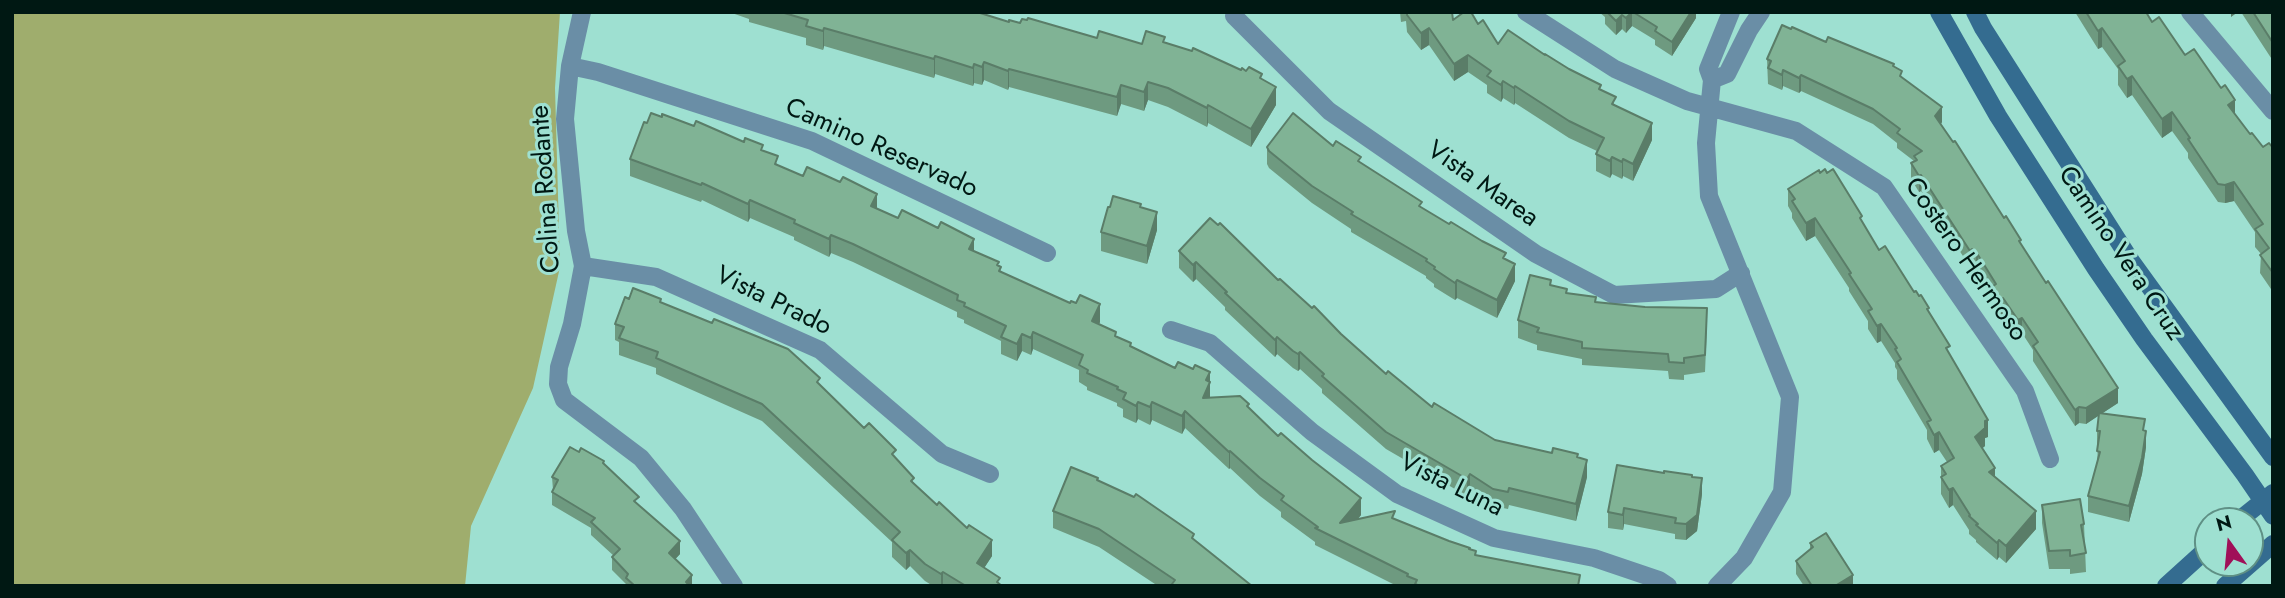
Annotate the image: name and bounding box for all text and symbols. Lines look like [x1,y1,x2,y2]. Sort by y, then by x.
street label: Camino Reservado [780,93,982,205]
street label: Colina Rodante [526,104,568,274]
street label: Vista Marea [1420,135,1544,235]
street label: Camino Vera Cruz [2050,161,2190,347]
street label: Costero Hermoso [1897,172,2033,348]
street label: Vista Prado [710,261,836,343]
street label: Vista Luna [1394,447,1508,525]
north arrow [2194,507,2264,577]
text: N [2213,508,2235,538]

